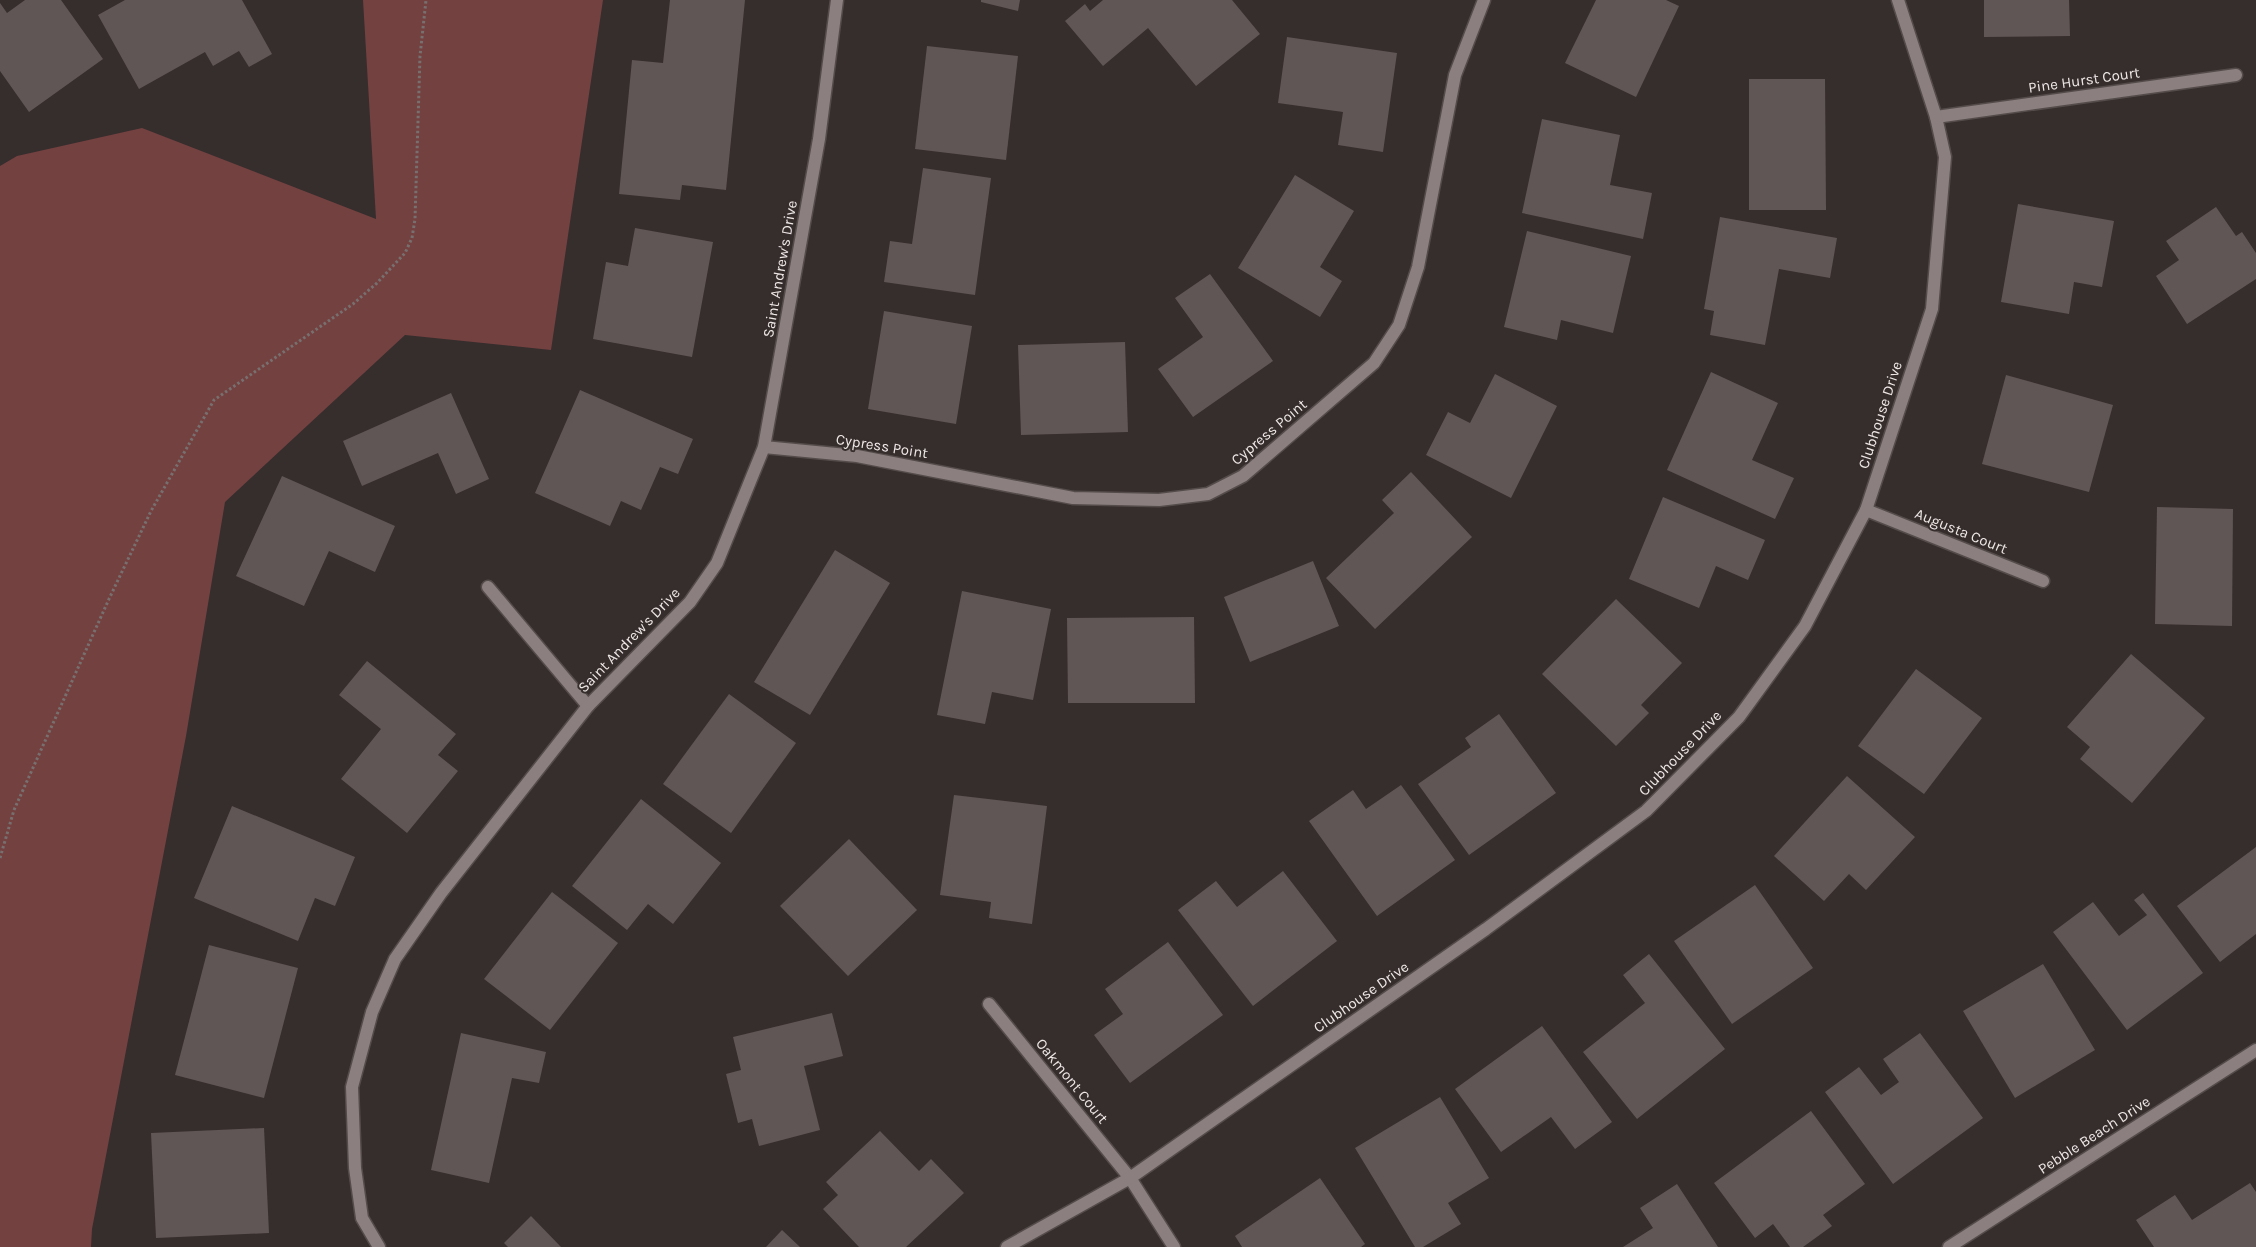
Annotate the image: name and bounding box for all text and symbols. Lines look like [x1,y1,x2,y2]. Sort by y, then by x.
street label: Pine Hurst Court [2027,63,2141,97]
street label: Saint Andrew's Drive [759,199,801,339]
street label: Clubhouse Drive [1854,359,1906,471]
street label: Cypress Point [1228,395,1311,469]
street label: Cypress Point [835,430,930,462]
street label: Augusta Court [1912,504,2010,558]
street label: Saint Andrew's Drive [574,584,684,696]
street label: Clubhouse Drive [1635,707,1725,799]
street label: Clubhouse Drive [1310,958,1412,1036]
street label: Oakmont Court [1032,1035,1112,1128]
street label: Pebble Beach Drive [2035,1092,2153,1178]

